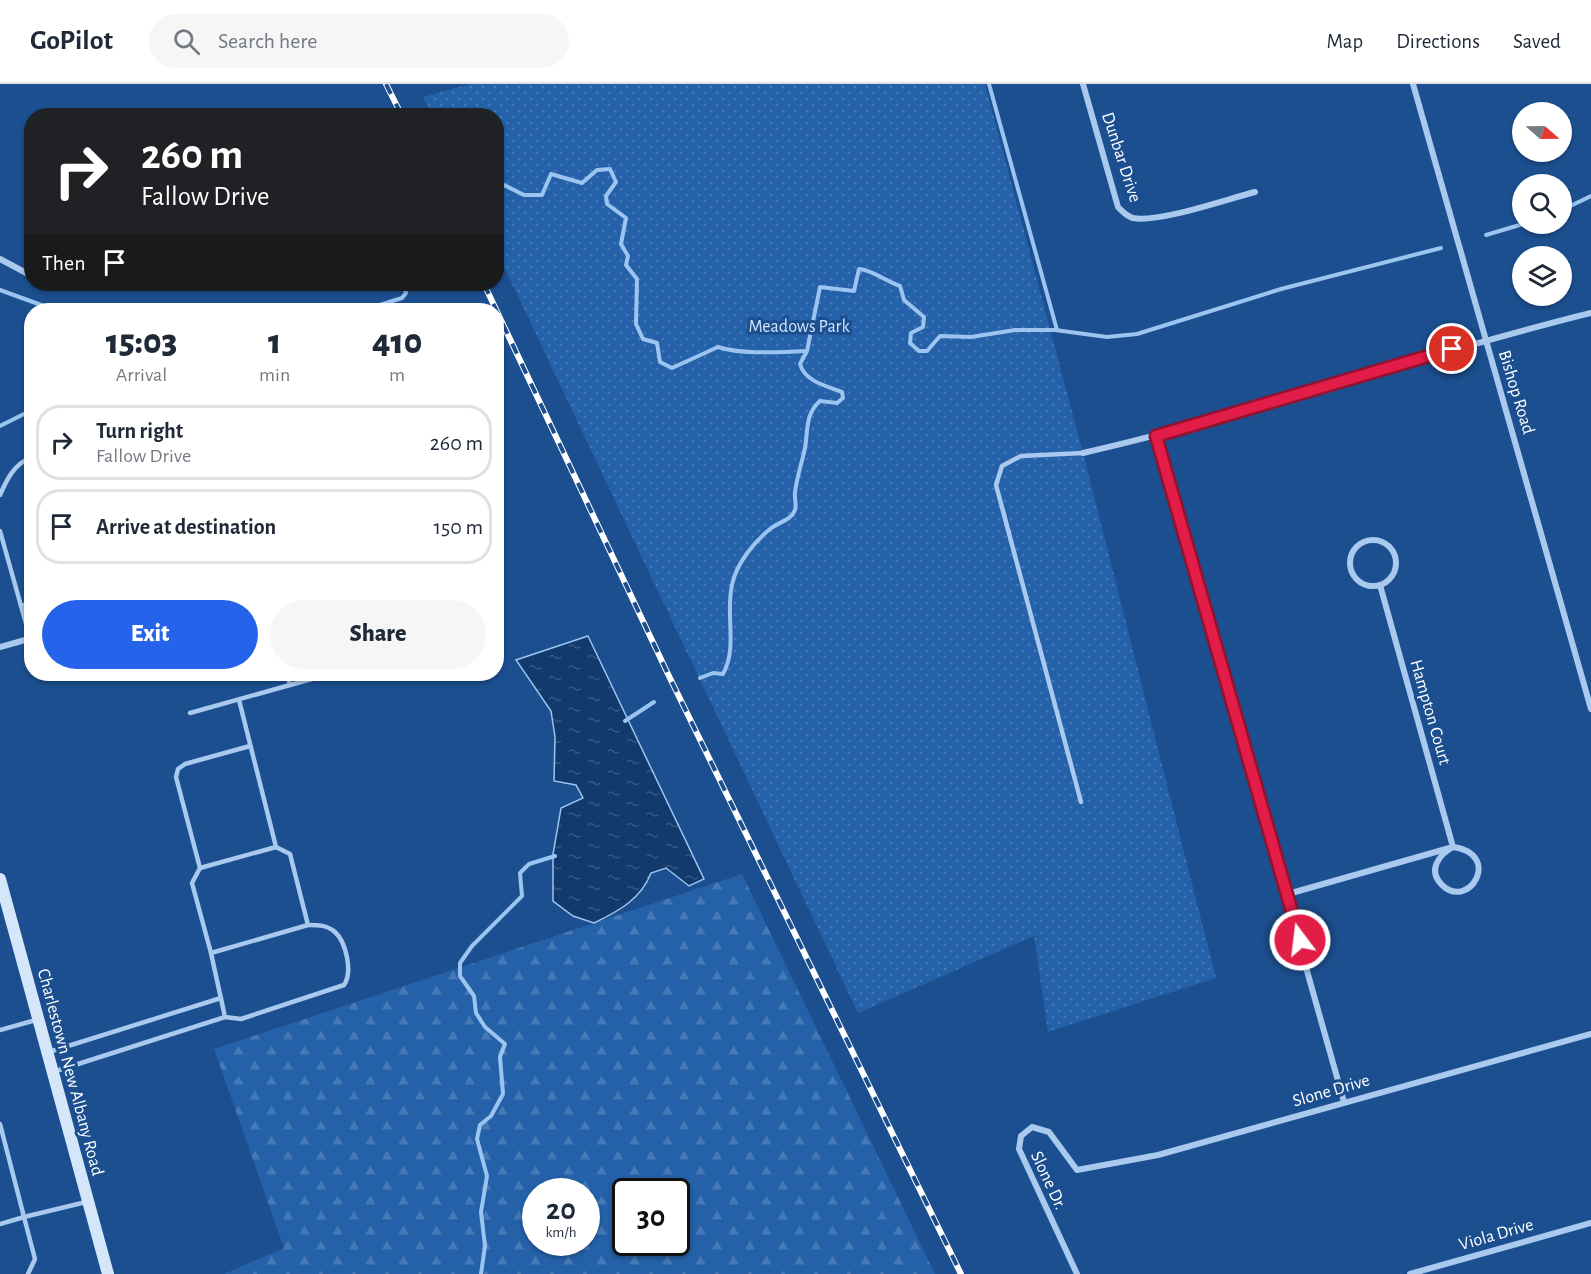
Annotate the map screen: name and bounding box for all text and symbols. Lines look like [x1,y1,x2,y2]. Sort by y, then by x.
search box [149,14,569,68]
icon: search [170,25,203,58]
text: GoPilot [30,27,113,55]
text: Search here [218,30,318,52]
text: Map [1327,31,1363,52]
text: Directions [1396,31,1480,52]
text: Saved [1513,31,1561,52]
north arrow [1512,102,1572,162]
map controls [1512,102,1572,306]
street label: Dunbar Drive [1098,110,1144,205]
icon: right [42,132,120,210]
text: 260 m [141,134,243,176]
button: search [1512,174,1572,234]
text: Fallow Drive [141,183,269,210]
icon: arrive [98,246,131,279]
button: layers [1512,246,1572,306]
text: Then [42,252,86,274]
park label: Meadows Park [748,318,850,336]
pin [1426,323,1477,374]
text: 15:03 [106,324,177,360]
text: 1 [268,324,281,360]
text: 410 [372,324,422,360]
icon: arrive [1435,332,1468,365]
street label: Bishop Road [1495,348,1537,436]
text: Arrival [116,365,167,385]
text: min [259,365,290,385]
text: m [389,365,405,385]
text: Turn right [96,420,183,442]
icon: right [45,426,78,459]
text: 260 m [430,432,483,454]
text: Fallow Drive [96,446,191,466]
icon: arrive [45,510,78,543]
text: Arrive at destination [96,516,276,538]
text: 150 m [433,516,483,538]
button: Exit [42,600,258,669]
button: Share [270,600,486,669]
street label: Hampton Court [1406,658,1454,767]
position arrow [1268,908,1332,972]
street label: Charlestown New Albany Road [34,967,106,1178]
street label: Slone Drive [1291,1071,1372,1111]
street label: Slone Dr. [1027,1149,1069,1212]
speed limit sign: 30 [612,1178,690,1256]
text: 20 [546,1195,576,1225]
street label: Viola Drive [1457,1216,1536,1254]
text: km/h [546,1225,576,1240]

